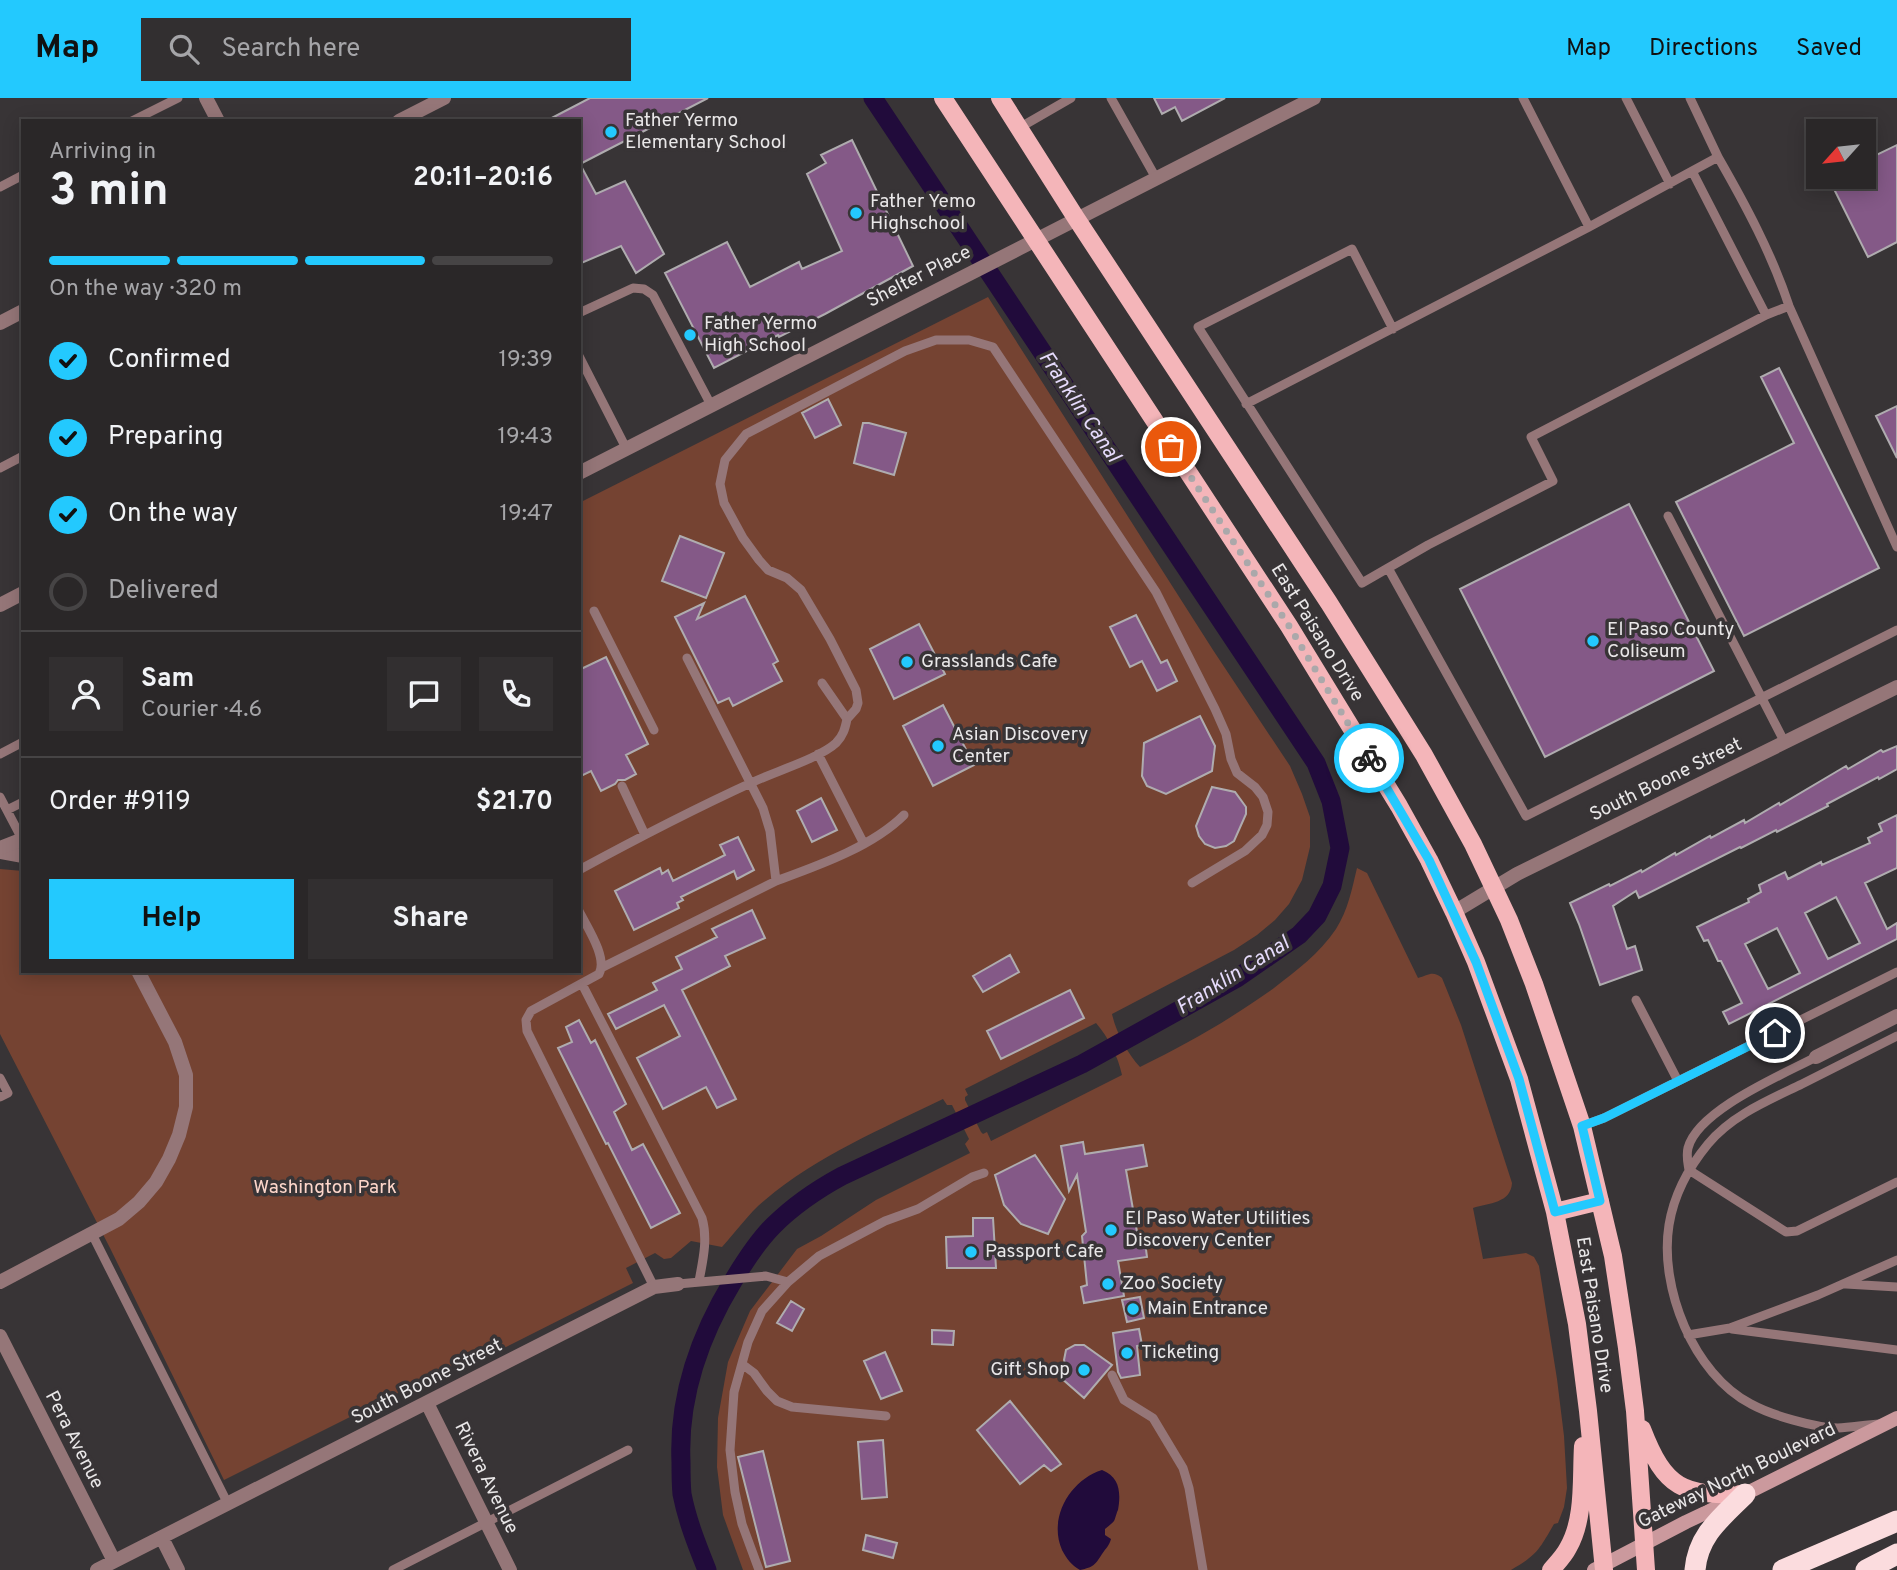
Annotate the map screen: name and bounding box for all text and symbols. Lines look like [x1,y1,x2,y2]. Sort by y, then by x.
search box [141,18,631,81]
text: Map [35,28,99,70]
icon: search [165,30,203,68]
text: Search here [221,33,360,66]
text: Map [1566,34,1611,64]
text: Directions [1649,34,1758,64]
text: Saved [1796,34,1862,64]
place label: Father Yermo Elementary School [625,109,786,155]
north arrow [1806,119,1876,189]
map controls [1806,119,1876,189]
marker: Father Yermo Elementary School [603,124,619,140]
text: Arriving in [49,138,156,167]
text: 20:11–20:16 [413,162,553,195]
text: 3 min [49,163,169,222]
place label: Father Yemo Highschool [870,190,976,236]
marker: Father Yemo Highschool [848,205,864,221]
street label: Shelter Place [863,240,975,314]
text: On the way · 320 m [49,275,242,304]
place label: Father Yermo High School [704,312,817,358]
marker: Father Yermo High School [682,327,698,343]
icon: check [49,342,87,380]
text: Confirmed [108,344,231,377]
text: 19:39 [498,346,553,375]
water label: Franklin Canal [1032,346,1127,469]
pin [1141,417,1201,477]
icon: check [49,419,87,457]
text: Preparing [108,421,223,454]
text: 19:43 [497,423,553,452]
icon: bag [1152,428,1190,466]
icon: check [49,496,87,534]
text: On the way [108,498,238,531]
text: 19:47 [499,500,553,529]
street label: East Paisano Drive [1265,560,1369,706]
text: Delivered [108,575,219,608]
place label: El Paso County Coliseum [1607,618,1734,664]
marker: El Paso County Coliseum [1585,633,1601,649]
place label: Grasslands Cafe [921,650,1058,674]
marker: Grasslands Cafe [899,654,915,670]
button: person [49,657,123,731]
button: chat [387,657,461,731]
button: phone [479,657,553,731]
text: Sam [141,663,194,696]
text: Courier · 4.6 [141,696,262,725]
place label: Asian Discovery Center [952,723,1088,769]
courier [1334,723,1404,793]
street label: South Boone Street [1586,733,1746,827]
marker: Asian Discovery Center [930,738,946,754]
icon: bike [1350,739,1388,777]
text: Order #9119 [49,786,191,819]
text: $21.70 [476,786,553,819]
button: Help [49,879,294,959]
button: Share [308,879,553,959]
water label: Franklin Canal [1171,930,1296,1022]
pin [1745,1003,1805,1063]
icon: home [1756,1014,1794,1052]
park label: Washington Park [253,1176,397,1200]
place label: El Paso Water Utilities Discovery Center [1125,1207,1310,1253]
marker: El Paso Water Utilities Discovery Center [1103,1222,1119,1238]
street label: East Paisano Drive [1570,1235,1618,1395]
place label: Passport Cafe [985,1240,1104,1264]
marker: Passport Cafe [963,1244,979,1260]
place label: Zoo Society [1122,1272,1223,1296]
marker: Zoo Society [1100,1276,1116,1292]
place label: Main Entrance [1147,1297,1268,1321]
marker: Main Entrance [1125,1301,1141,1317]
street label: South Boone Street [347,1334,507,1430]
place label: Ticketing [1141,1341,1219,1365]
marker: Ticketing [1119,1345,1135,1361]
place label: Gift Shop [990,1358,1070,1382]
marker: Gift Shop [1076,1362,1092,1378]
street label: Pera Avenue [39,1387,109,1493]
street label: Rivera Avenue [449,1418,523,1538]
street label: Gateway North Boulevard [1634,1418,1840,1534]

